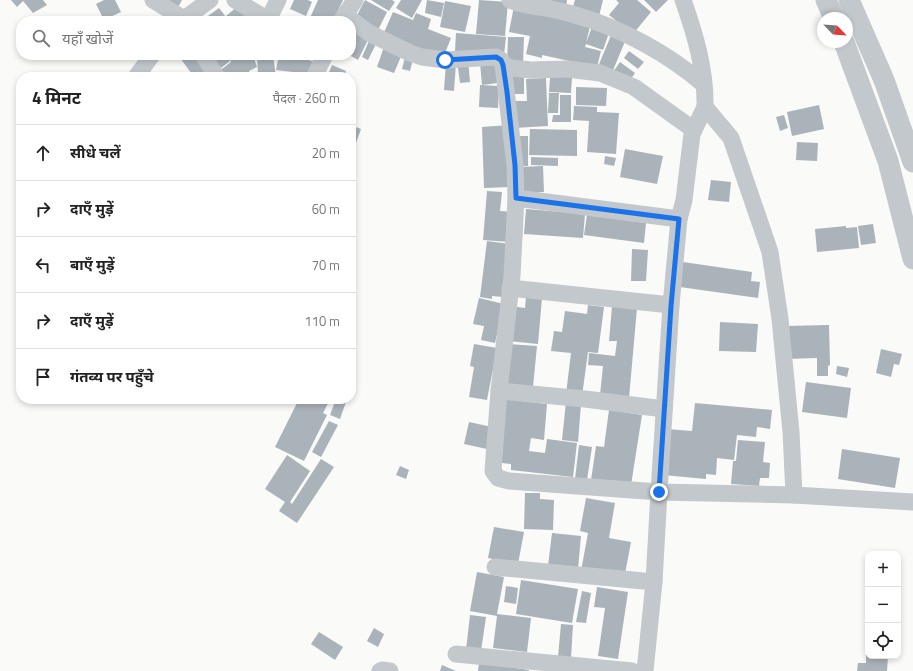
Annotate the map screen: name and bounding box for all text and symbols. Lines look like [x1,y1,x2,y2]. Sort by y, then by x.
north arrow [817,12,853,48]
search box [16,16,356,60]
icon: search [30,27,52,49]
text: यहाँ खोजें [62,27,113,50]
route start [436,51,454,69]
text: 4 मिनट [32,85,81,111]
text: पैदल · 260 m [273,88,340,108]
text: सीधे चलें [70,141,121,164]
icon: ahead [32,142,54,164]
text: 20 m [312,143,340,163]
text: दाएँ मुड़ें [70,197,114,220]
icon: right [32,198,54,220]
text: 60 m [312,199,340,219]
text: बाएँ मुड़ें [70,253,114,276]
icon: left [32,254,54,276]
text: 70 m [312,255,340,275]
text: दाएँ मुड़ें [70,309,114,332]
icon: right [32,310,54,332]
text: 110 m [304,311,340,331]
text: गंतव्य पर पहुँचे [70,365,154,388]
icon: arrive [32,366,54,388]
route end [650,483,668,501]
map controls [865,551,901,659]
button: + [865,551,901,587]
button: − [865,587,901,623]
button: locate [865,623,901,659]

